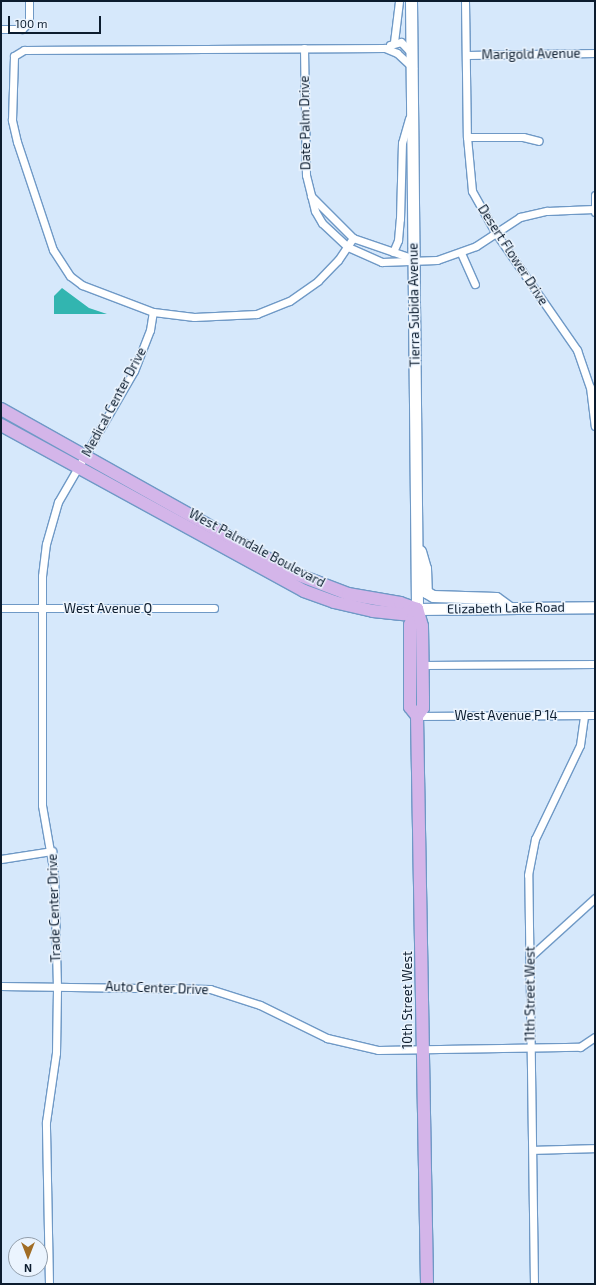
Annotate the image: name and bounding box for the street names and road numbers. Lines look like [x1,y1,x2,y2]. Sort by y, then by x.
street label: Marigold Avenue [481,45,581,63]
street label: Date Palm Drive [296,76,314,170]
street label: Desert Flower Drive [475,202,551,308]
street label: Tierra Subida Avenue [405,243,423,367]
street label: Medical Center Drive [78,344,150,460]
street label: West Palmdale Boulevard [186,505,328,591]
street label: Elizabeth Lake Road [447,599,565,617]
street label: West Avenue Q [64,600,152,616]
street label: West Avenue P 14 [454,707,558,723]
street label: Trade Center Drive [44,853,64,963]
street label: 11th Street West [522,946,538,1042]
street label: 10th Street West [399,951,415,1049]
street label: Auto Center Drive [105,978,209,998]

